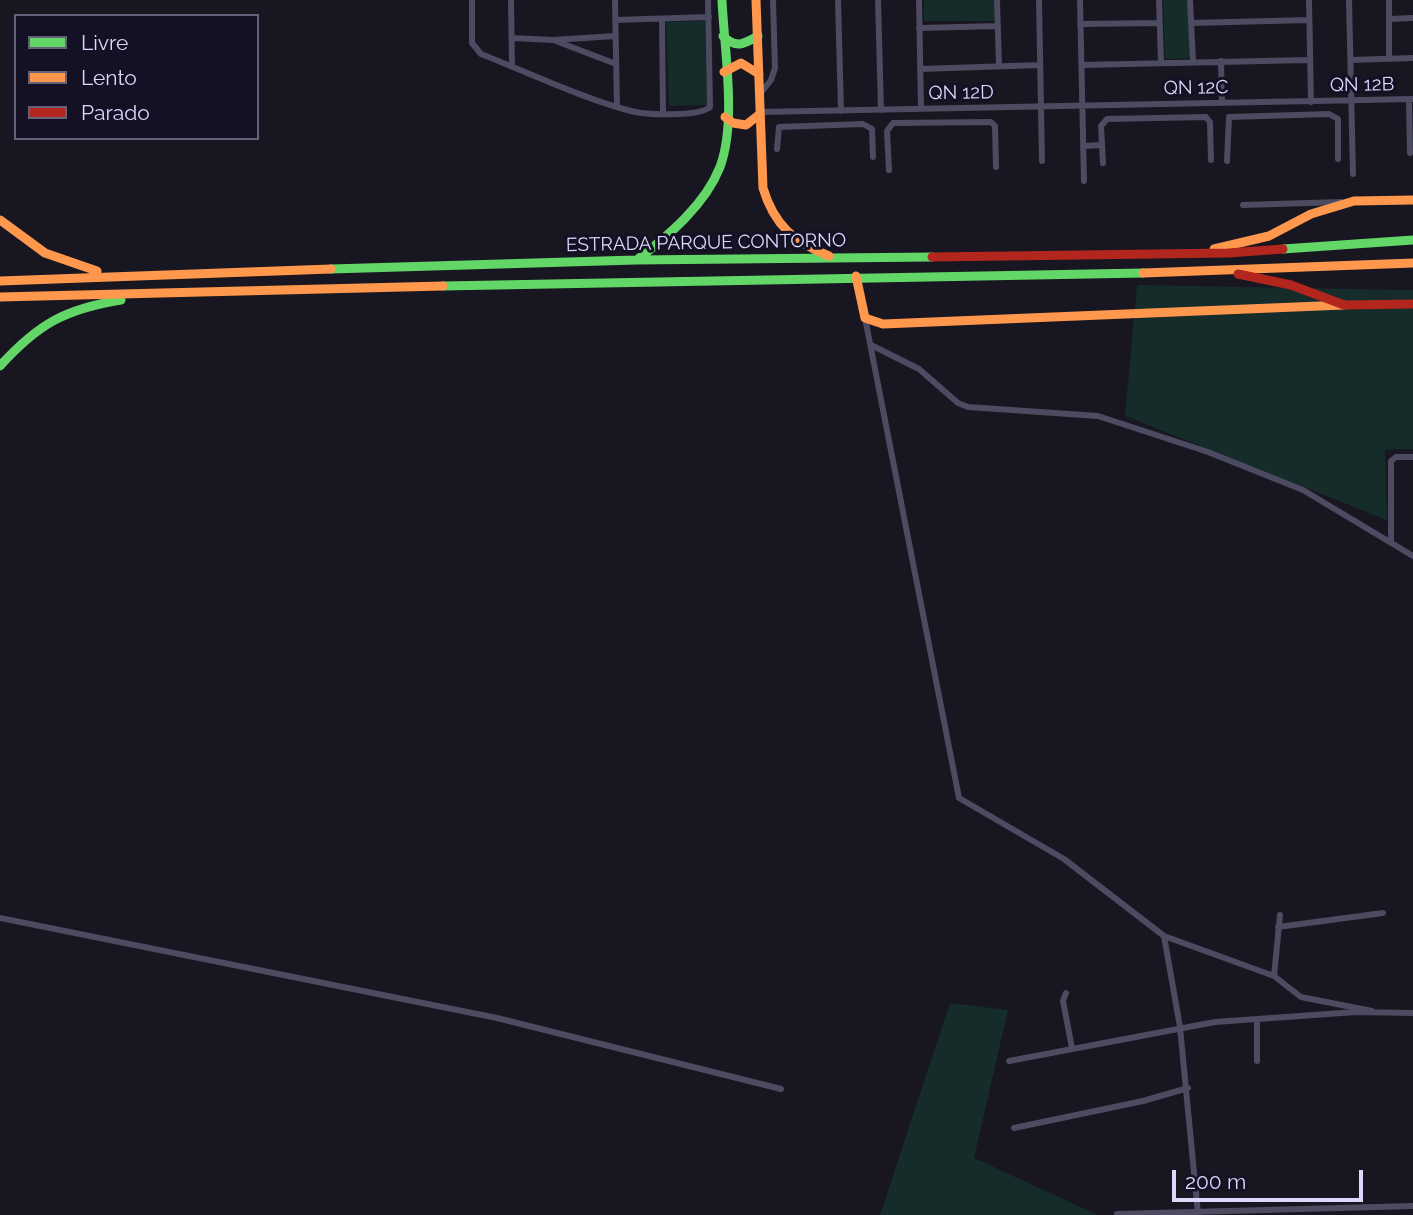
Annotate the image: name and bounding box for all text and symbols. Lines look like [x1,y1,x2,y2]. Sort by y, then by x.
legend [14,14,259,140]
text: Livre [81,30,128,55]
text: Lento [81,65,137,90]
street label: QN 12B [1330,73,1394,97]
street label: QN 12C [1163,76,1229,100]
street label: QN 12D [928,81,994,105]
text: Parado [81,100,150,125]
street label: ESTRADA PARQUE CONTORNO [566,229,846,257]
scale bar [1175,1156,1366,1200]
text: 200 m [1185,1169,1246,1194]

